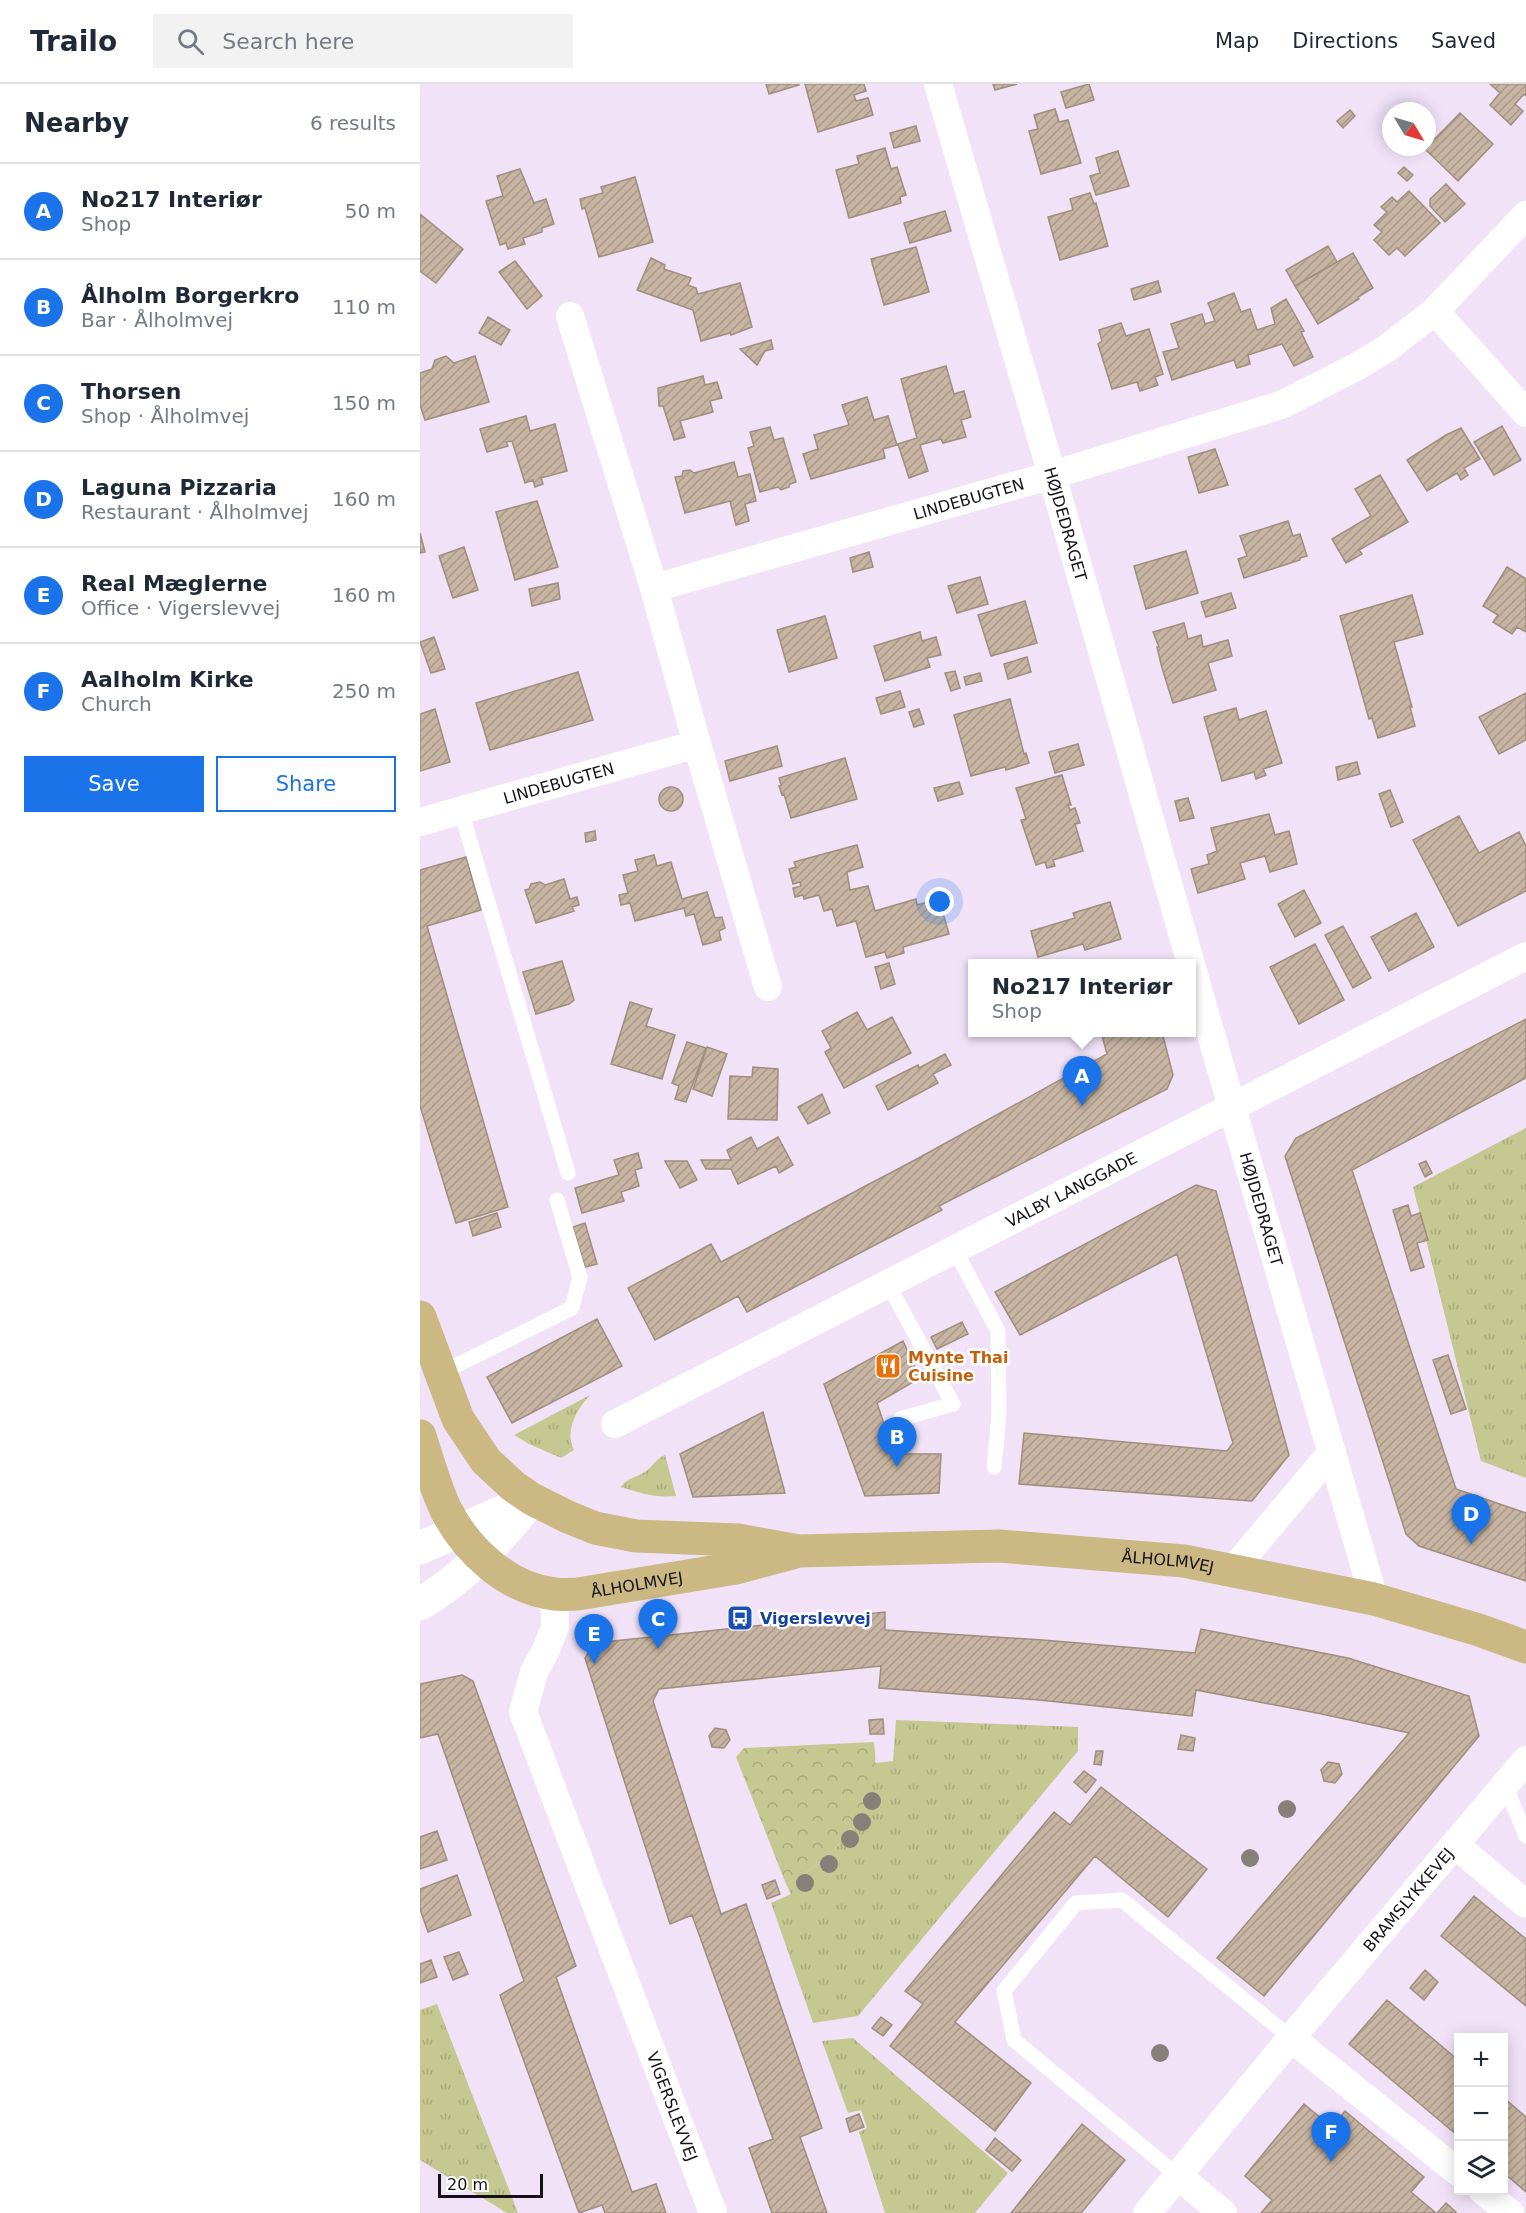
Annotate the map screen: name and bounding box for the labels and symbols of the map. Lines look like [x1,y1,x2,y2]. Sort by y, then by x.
north arrow [1382,102,1436,156]
street label: HØJDEDRAGET [1040,465,1091,583]
street label: LINDEBUGTEN [911,474,1026,524]
street label: LINDEBUGTEN [501,759,616,808]
your location [925,887,954,916]
pin: A [1062,1056,1102,1106]
street label: VALBY LANGGADE [1003,1148,1140,1232]
street label: HØJDEDRAGET [1236,1150,1286,1268]
place label: Mynte Thai Cuisine [908,1348,1008,1385]
restaurant icon: Mynte Thai Cuisine [873,1351,903,1381]
pin: B [878,1418,916,1467]
pin: D [1452,1494,1490,1544]
street label: ÅLHOLMVEJ [1121,1547,1216,1577]
street label: ÅLHOLMVEJ [589,1568,684,1602]
pin: C [638,1600,678,1649]
bus stop icon: Vigerslevvej [725,1603,755,1633]
place label: Vigerslevvej [760,1609,871,1628]
pin: E [574,1614,614,1664]
street label: BRAMSLYKKEVEJ [1359,1844,1458,1956]
street label: VIGERSLEVVEJ [643,2049,701,2164]
pin: F [1312,2112,1350,2162]
scale bar [438,2171,543,2198]

